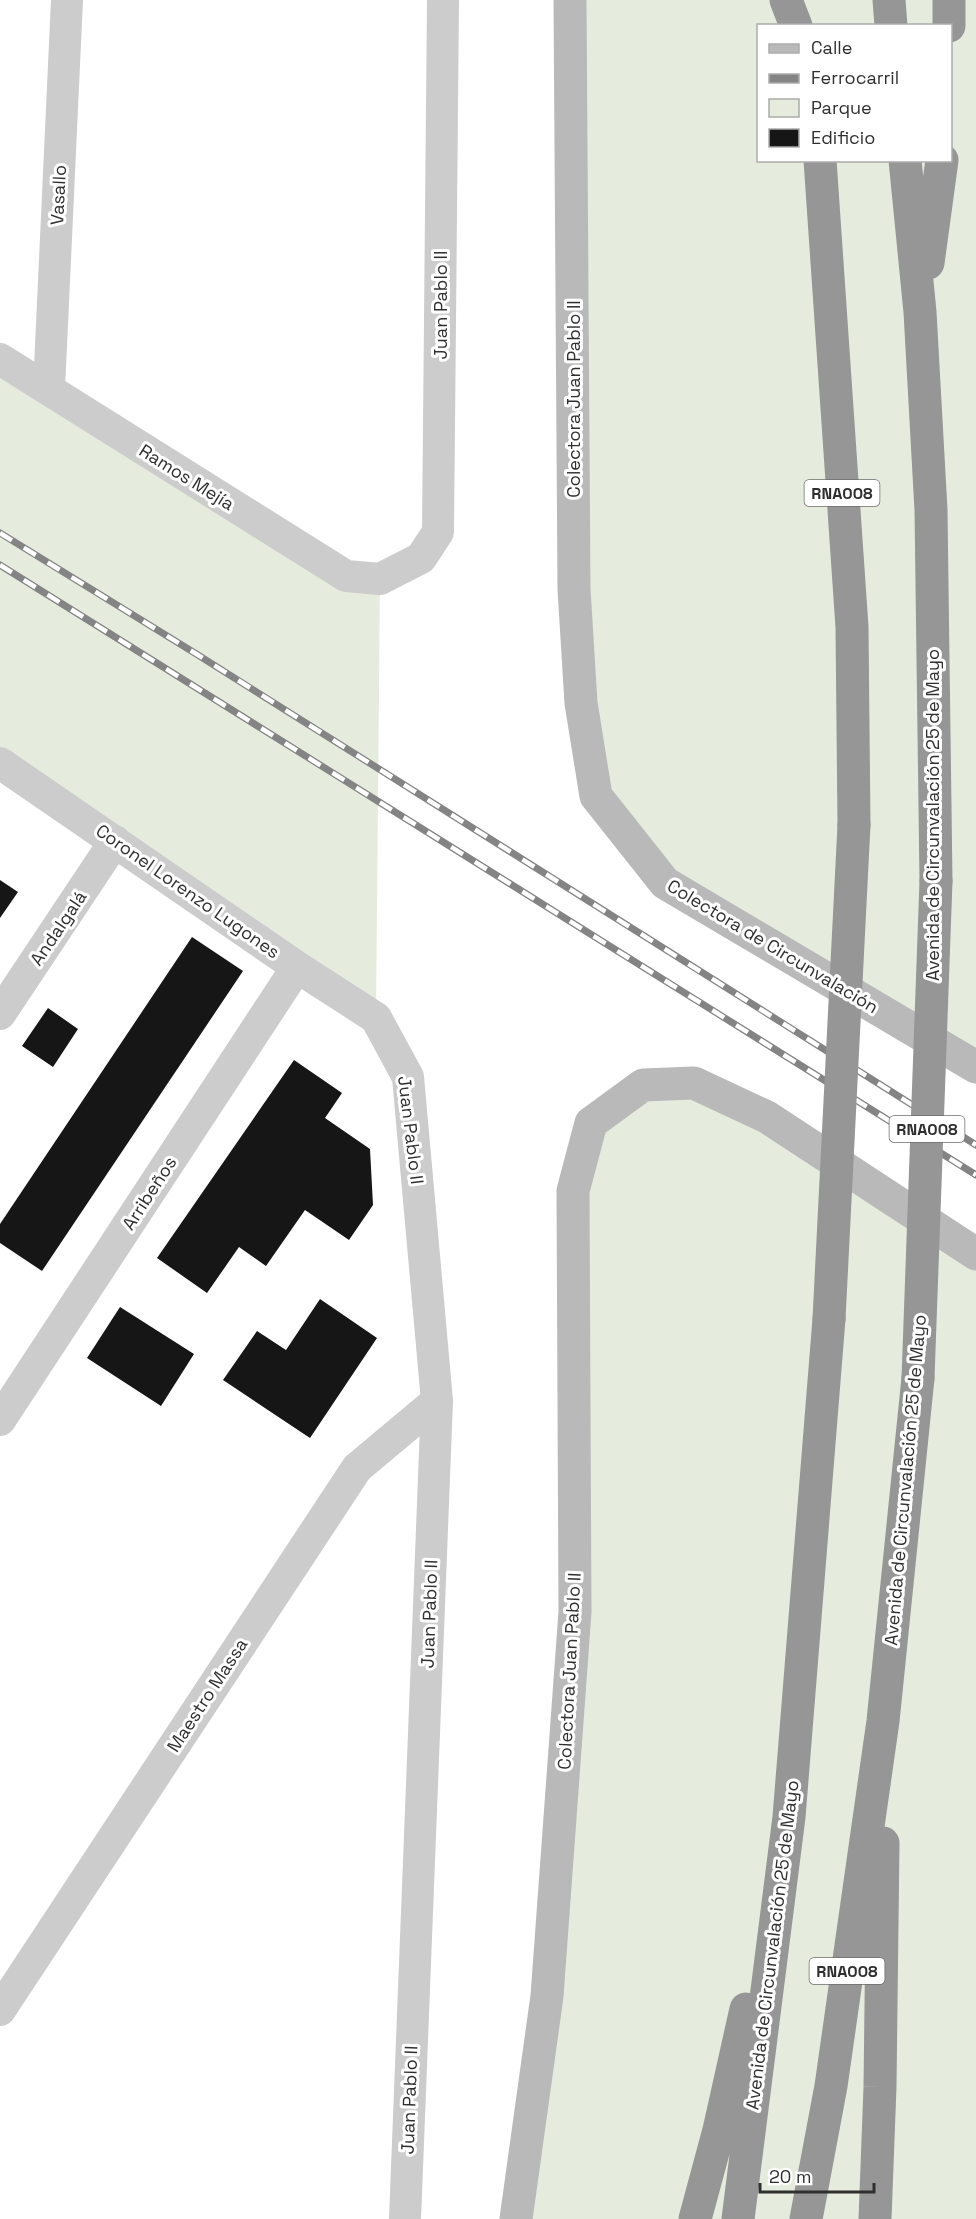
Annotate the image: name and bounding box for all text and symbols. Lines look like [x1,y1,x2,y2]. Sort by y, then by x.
legend [757,24,952,162]
text: Calle [811,36,852,59]
text: Ferrocarril [811,66,899,89]
text: Parque [811,96,872,119]
text: Edificio [811,126,875,149]
street label: Vasallo [45,164,71,226]
street label: Juan Pablo II [429,251,452,359]
street label: Colectora Juan Pablo II [562,300,585,498]
street label: Ramos Mejía [135,439,239,515]
road number: RNA008 [804,480,880,506]
street label: Avenida de Circunvalación 25 de Mayo [921,649,944,981]
street label: Coronel Lorenzo Lugones [92,819,284,963]
street label: Colectora de Circunvalación [663,874,883,1018]
street label: Andalgalá [25,886,91,970]
street label: Juan Pablo II [393,1075,429,1185]
road number: RNA008 [890,1116,964,1142]
street label: Arribeños [117,1152,181,1234]
street label: Avenida de Circunvalación 25 de Mayo [879,1314,931,1646]
street label: Juan Pablo II [416,1559,442,1669]
street label: Colectora Juan Pablo II [552,1572,586,1770]
street label: Maestro Massa [162,1634,252,1756]
street label: Avenida de Circunvalación 25 de Mayo [740,1779,804,2111]
road number: RNA008 [810,1958,884,1984]
street label: Juan Pablo II [396,2045,422,2155]
scale bar [760,2156,874,2194]
text: 20 m [769,2165,812,2188]

